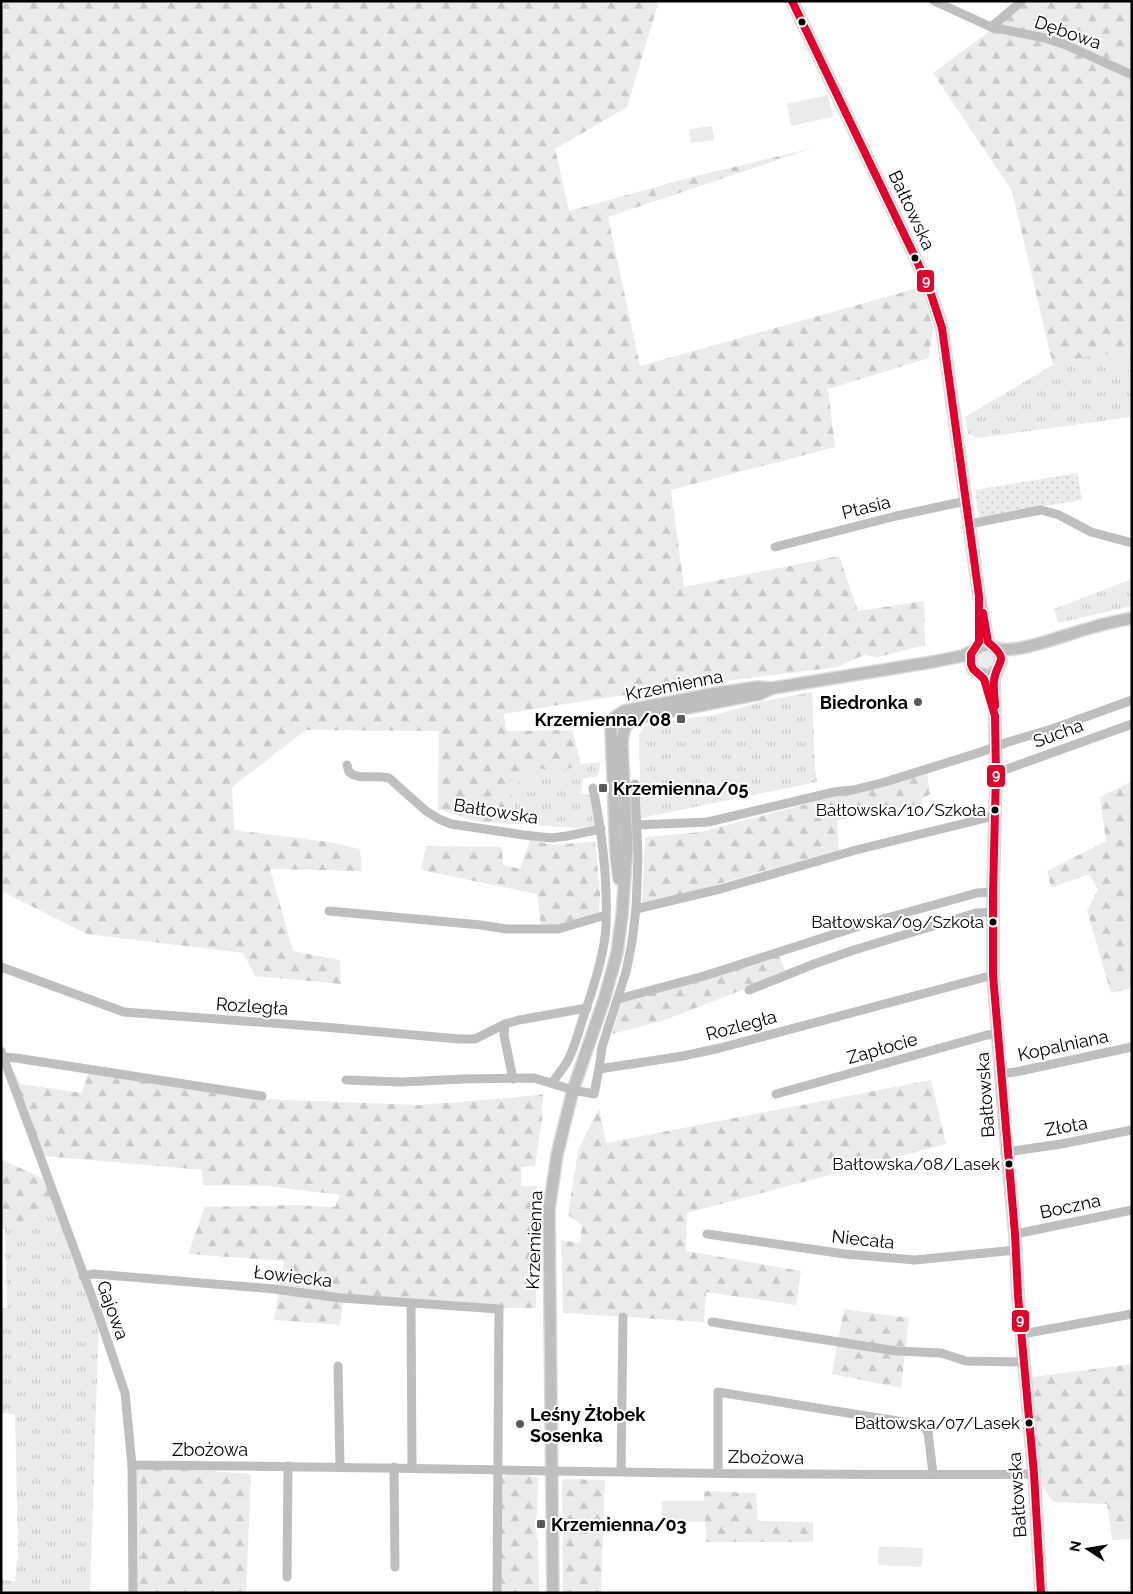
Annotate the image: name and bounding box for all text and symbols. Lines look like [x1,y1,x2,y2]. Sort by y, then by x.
street label: Dębowa [1032,11,1104,53]
unlabelled marker [797,17,807,27]
street label: Bałtowska [884,167,940,253]
unlabelled marker [910,253,920,263]
line badge: 9 [916,269,935,293]
text: 9 [922,273,930,289]
street label: Ptasia [839,491,893,523]
street label: Krzemienna [623,665,725,705]
place label: Biedronka [820,692,908,713]
marker: Biedronka [912,696,924,708]
place label: Krzemienna/08 [535,709,671,730]
marker: Krzemienna/08 [675,713,687,725]
street label: Sucha [1030,714,1086,752]
line badge: 9 [986,764,1006,788]
text: 9 [992,767,1000,783]
place label: Krzemienna/05 [613,778,749,799]
marker: Krzemienna/05 [597,782,609,794]
street label: Bałtowska [452,794,540,828]
place label: Bałtowska/10/Szkoła [816,800,986,820]
marker: Bałtowska/10/Szkoła [990,805,1000,815]
place label: Bałtowska/09/Szkoła [811,912,984,932]
marker: Bałtowska/09/Szkoła [988,917,998,927]
street label: Rozległa [215,993,289,1019]
street label: Rozległa [703,1005,779,1045]
street label: Kopalniana [1016,1025,1110,1065]
street label: Zapłocie [844,1028,920,1068]
street label: Bałtowska [972,1052,998,1138]
street label: Złota [1043,1112,1089,1140]
place label: Bałtowska/08/Lasek [832,1154,1000,1174]
marker: Bałtowska/08/Lasek [1004,1159,1014,1169]
street label: Boczna [1038,1189,1102,1223]
street label: Krzemienna [522,1190,546,1290]
street label: Niecała [830,1225,896,1253]
street label: Łowiecka [252,1261,334,1291]
street label: Gajowa [93,1278,133,1342]
line badge: 9 [1011,1309,1030,1333]
text: 9 [1016,1312,1024,1328]
place label: Leśny Żłobek Sosenka [530,1404,646,1446]
place label: Bałtowska/07/Lasek [854,1413,1020,1433]
marker: Leśny Żłobek Sosenka [514,1418,526,1430]
marker: Bałtowska/07/Lasek [1024,1418,1034,1428]
street label: Zbożowa [172,1439,248,1460]
street label: Zbożowa [728,1446,804,1468]
street label: Bałtowska [1004,1452,1030,1538]
place label: Krzemienna/03 [551,1514,687,1535]
marker: Krzemienna/03 [535,1518,547,1530]
north arrow [1063,1524,1113,1574]
text: N [1066,1539,1084,1553]

